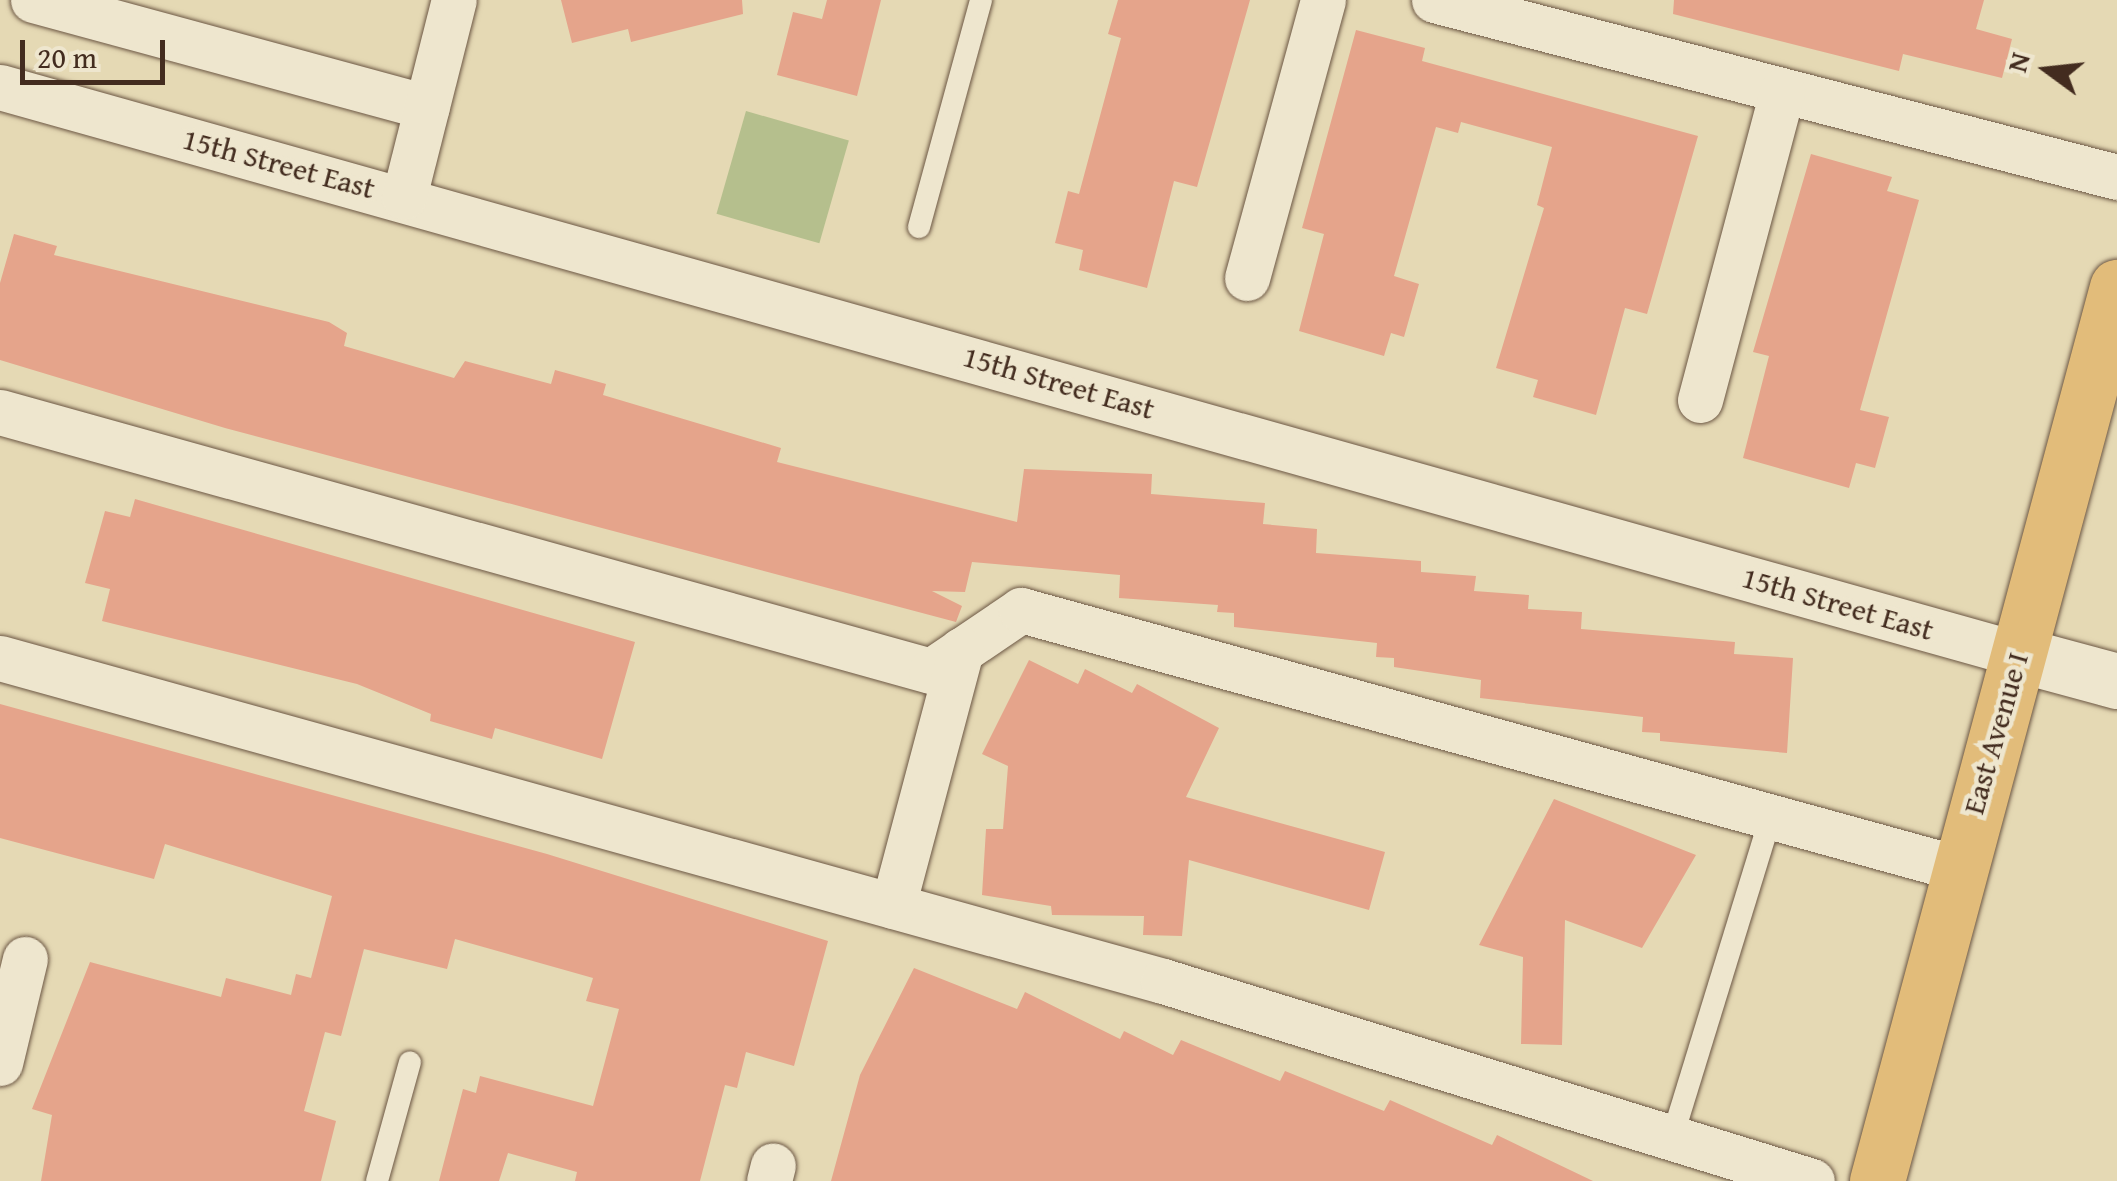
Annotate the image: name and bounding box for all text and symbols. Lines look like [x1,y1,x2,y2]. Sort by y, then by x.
scale bar [25,20,170,82]
north arrow [1997,20,2097,120]
text: 20 m [37,35,97,79]
text: N [1995,48,2040,76]
street label: 15th Street East [179,120,379,206]
street label: 15th Street East [959,338,1159,426]
street label: 15th Street East [1738,559,1938,647]
street label: East Avenue I [1955,648,2035,818]

